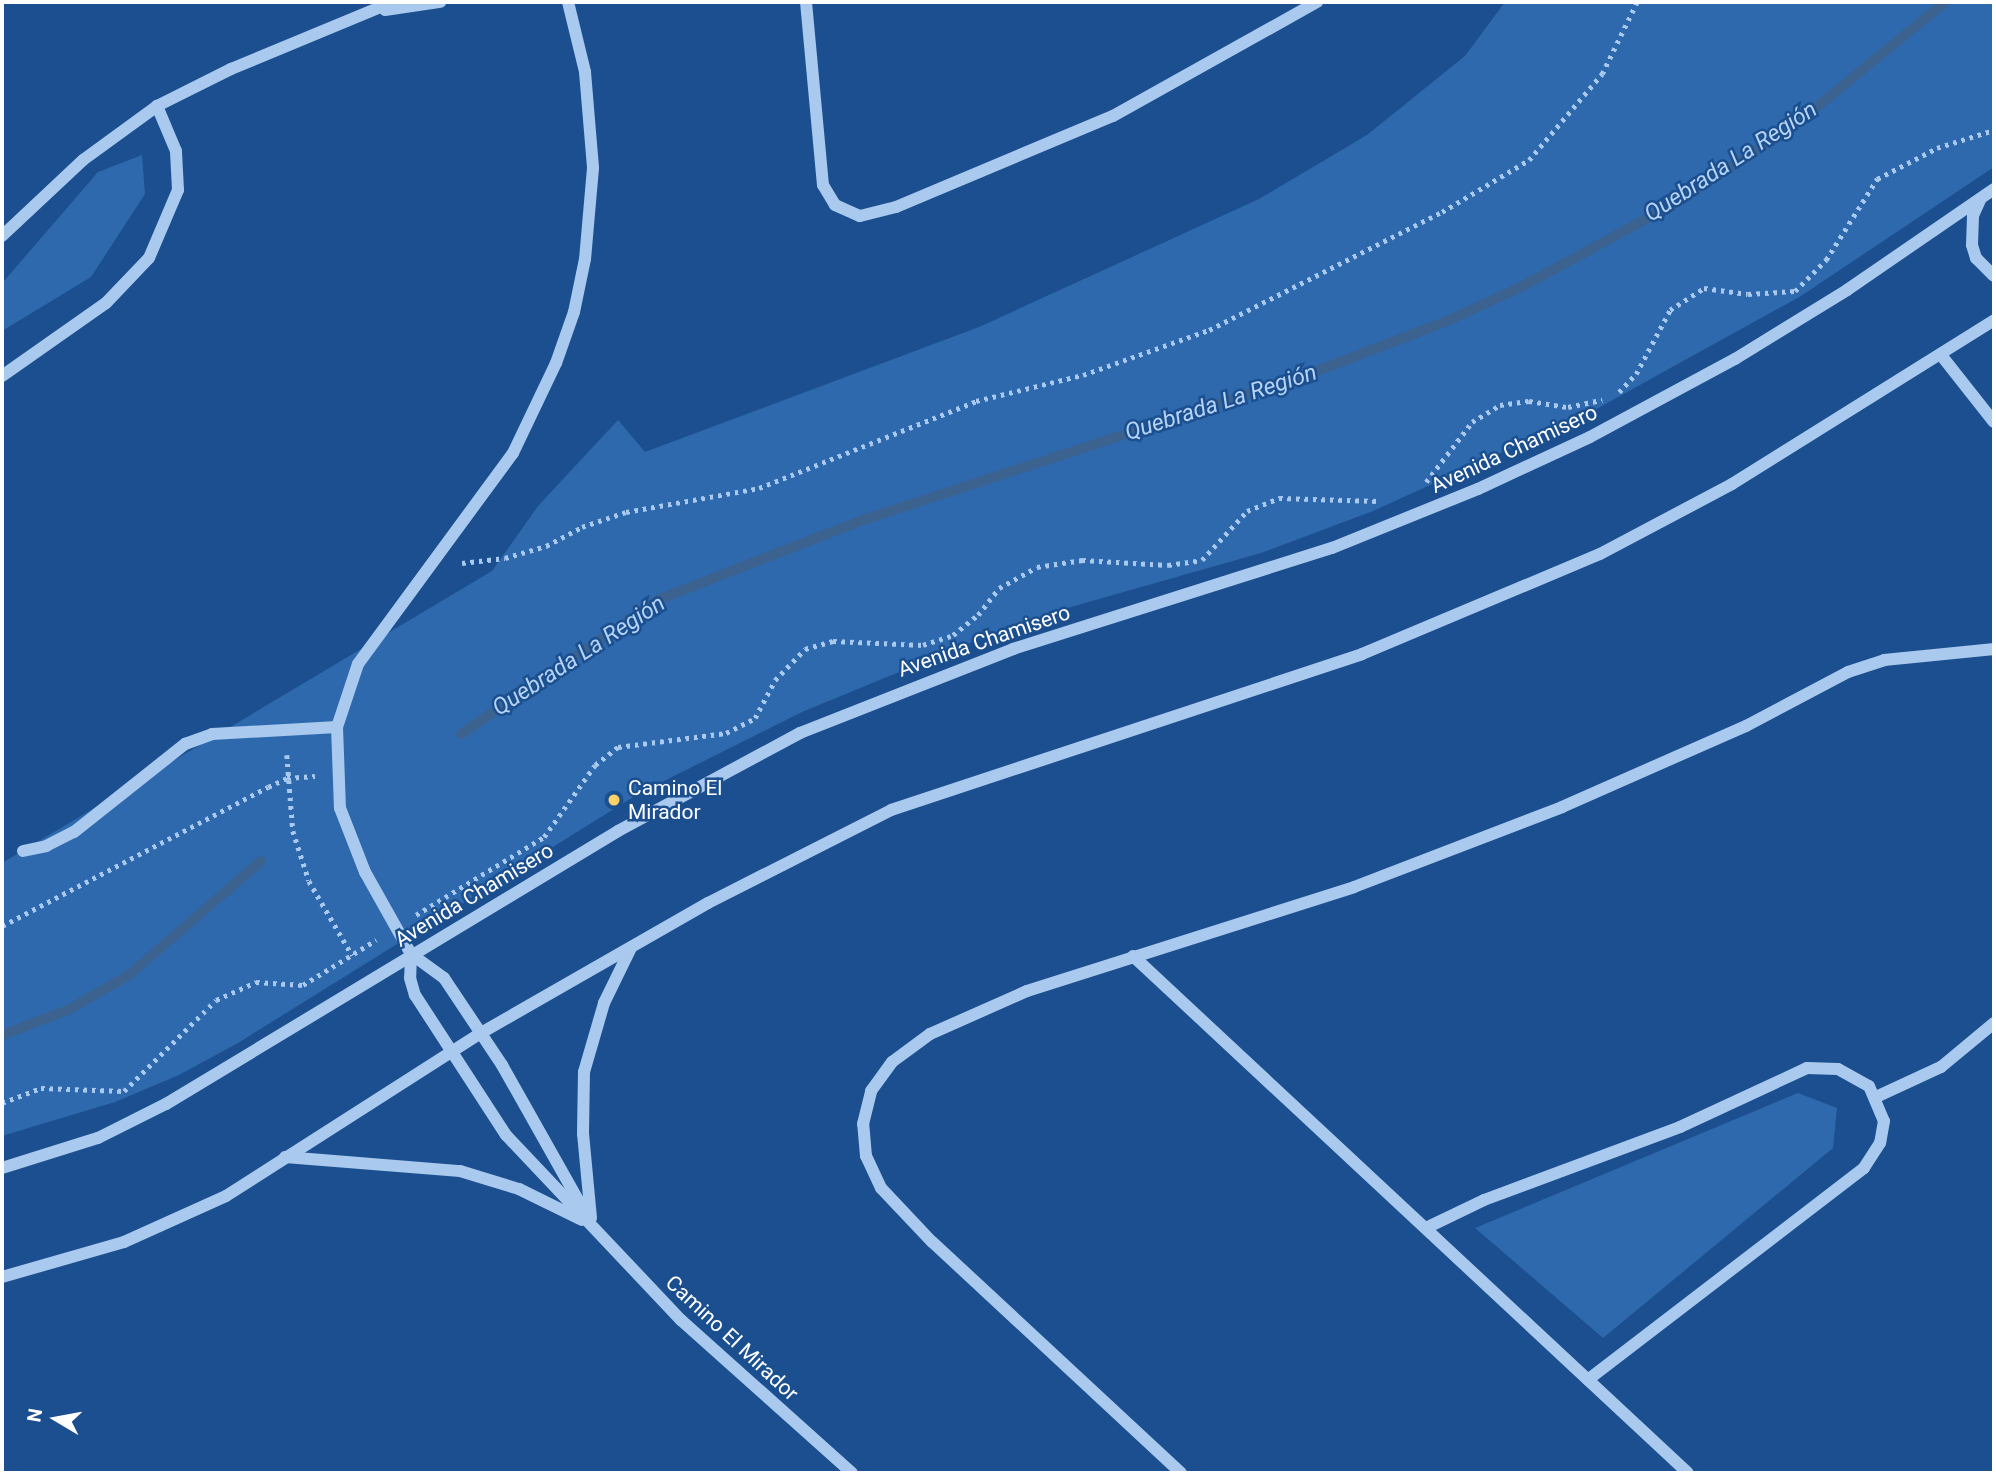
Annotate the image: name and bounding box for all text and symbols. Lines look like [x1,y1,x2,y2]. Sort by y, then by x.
water label: Quebrada La Región [1640,96,1822,228]
water label: Quebrada La Región [1122,359,1320,447]
street label: Avenida Chamisero [1427,399,1601,499]
water label: Quebrada La Región [488,590,670,722]
street label: Avenida Chamisero [895,600,1073,682]
place label: Camino El Mirador [628,775,722,825]
marker: Camino El Mirador [606,792,622,808]
street label: Avenida Chamisero [390,838,558,952]
street label: Camino El Mirador [660,1270,804,1406]
north arrow [21,1384,91,1454]
text: N [22,1407,47,1424]

